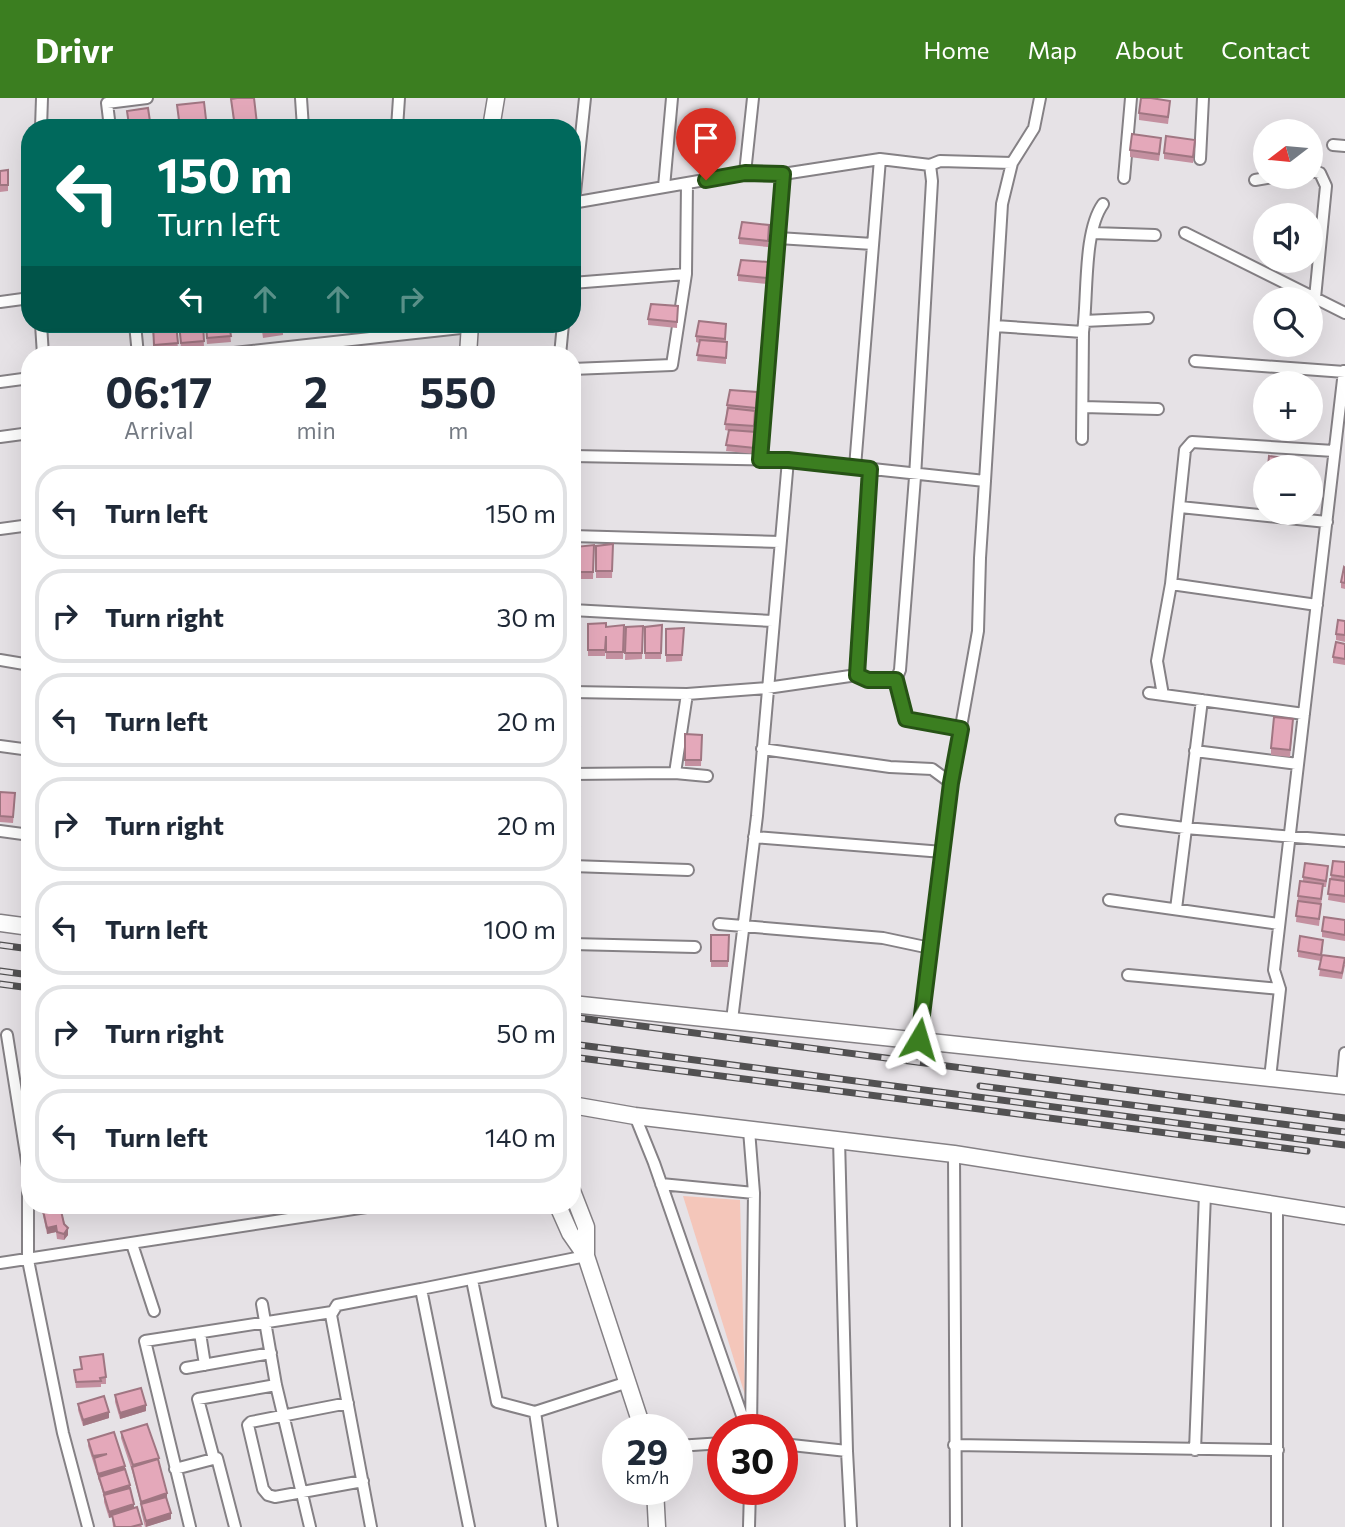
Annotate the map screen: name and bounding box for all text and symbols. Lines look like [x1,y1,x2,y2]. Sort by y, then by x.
text: Drivr [35,29,114,70]
text: Home [924,35,990,64]
text: Map [1028,35,1077,64]
text: About [1115,35,1183,64]
text: Contact [1221,35,1310,64]
pin [676,108,736,180]
icon: arrive [687,119,725,157]
north arrow [1253,119,1323,189]
map controls [1253,119,1323,525]
text: 150 m [157,143,292,203]
icon: left [42,147,133,238]
text: Turn left [157,203,281,243]
button: sound [1253,203,1323,273]
icon: left [173,280,211,318]
icon: ahead [246,280,284,318]
icon: ahead [319,280,357,318]
icon: right [392,280,430,318]
button: search [1253,287,1323,357]
text: 06:17 [105,365,212,417]
text: 2 [304,365,328,417]
text: 550 [420,365,497,417]
button: + [1253,371,1323,441]
text: Arrival [124,416,194,444]
text: min [296,416,336,444]
text: m [448,416,468,444]
button: − [1253,455,1323,525]
icon: left [46,493,84,531]
text: Turn left [105,497,208,528]
text: 150 m [485,497,556,528]
icon: right [46,597,84,635]
text: Turn right [105,601,224,632]
text: 30 m [497,601,556,632]
icon: left [46,701,84,739]
text: Turn left [105,705,208,736]
text: 20 m [497,705,556,736]
icon: right [46,805,84,843]
text: Turn right [105,809,224,840]
text: 20 m [497,809,556,840]
icon: left [46,909,84,947]
text: Turn left [105,913,208,944]
text: 100 m [483,913,556,944]
position arrow [882,1002,956,1076]
icon: right [46,1013,84,1051]
text: Turn right [105,1017,224,1048]
text: 50 m [496,1017,556,1048]
icon: left [46,1117,84,1155]
text: Turn left [105,1121,208,1152]
text: 140 m [485,1121,556,1152]
speed limit sign: 30 [707,1414,798,1505]
text: 29 [627,1429,668,1472]
text: km/h [626,1466,669,1488]

